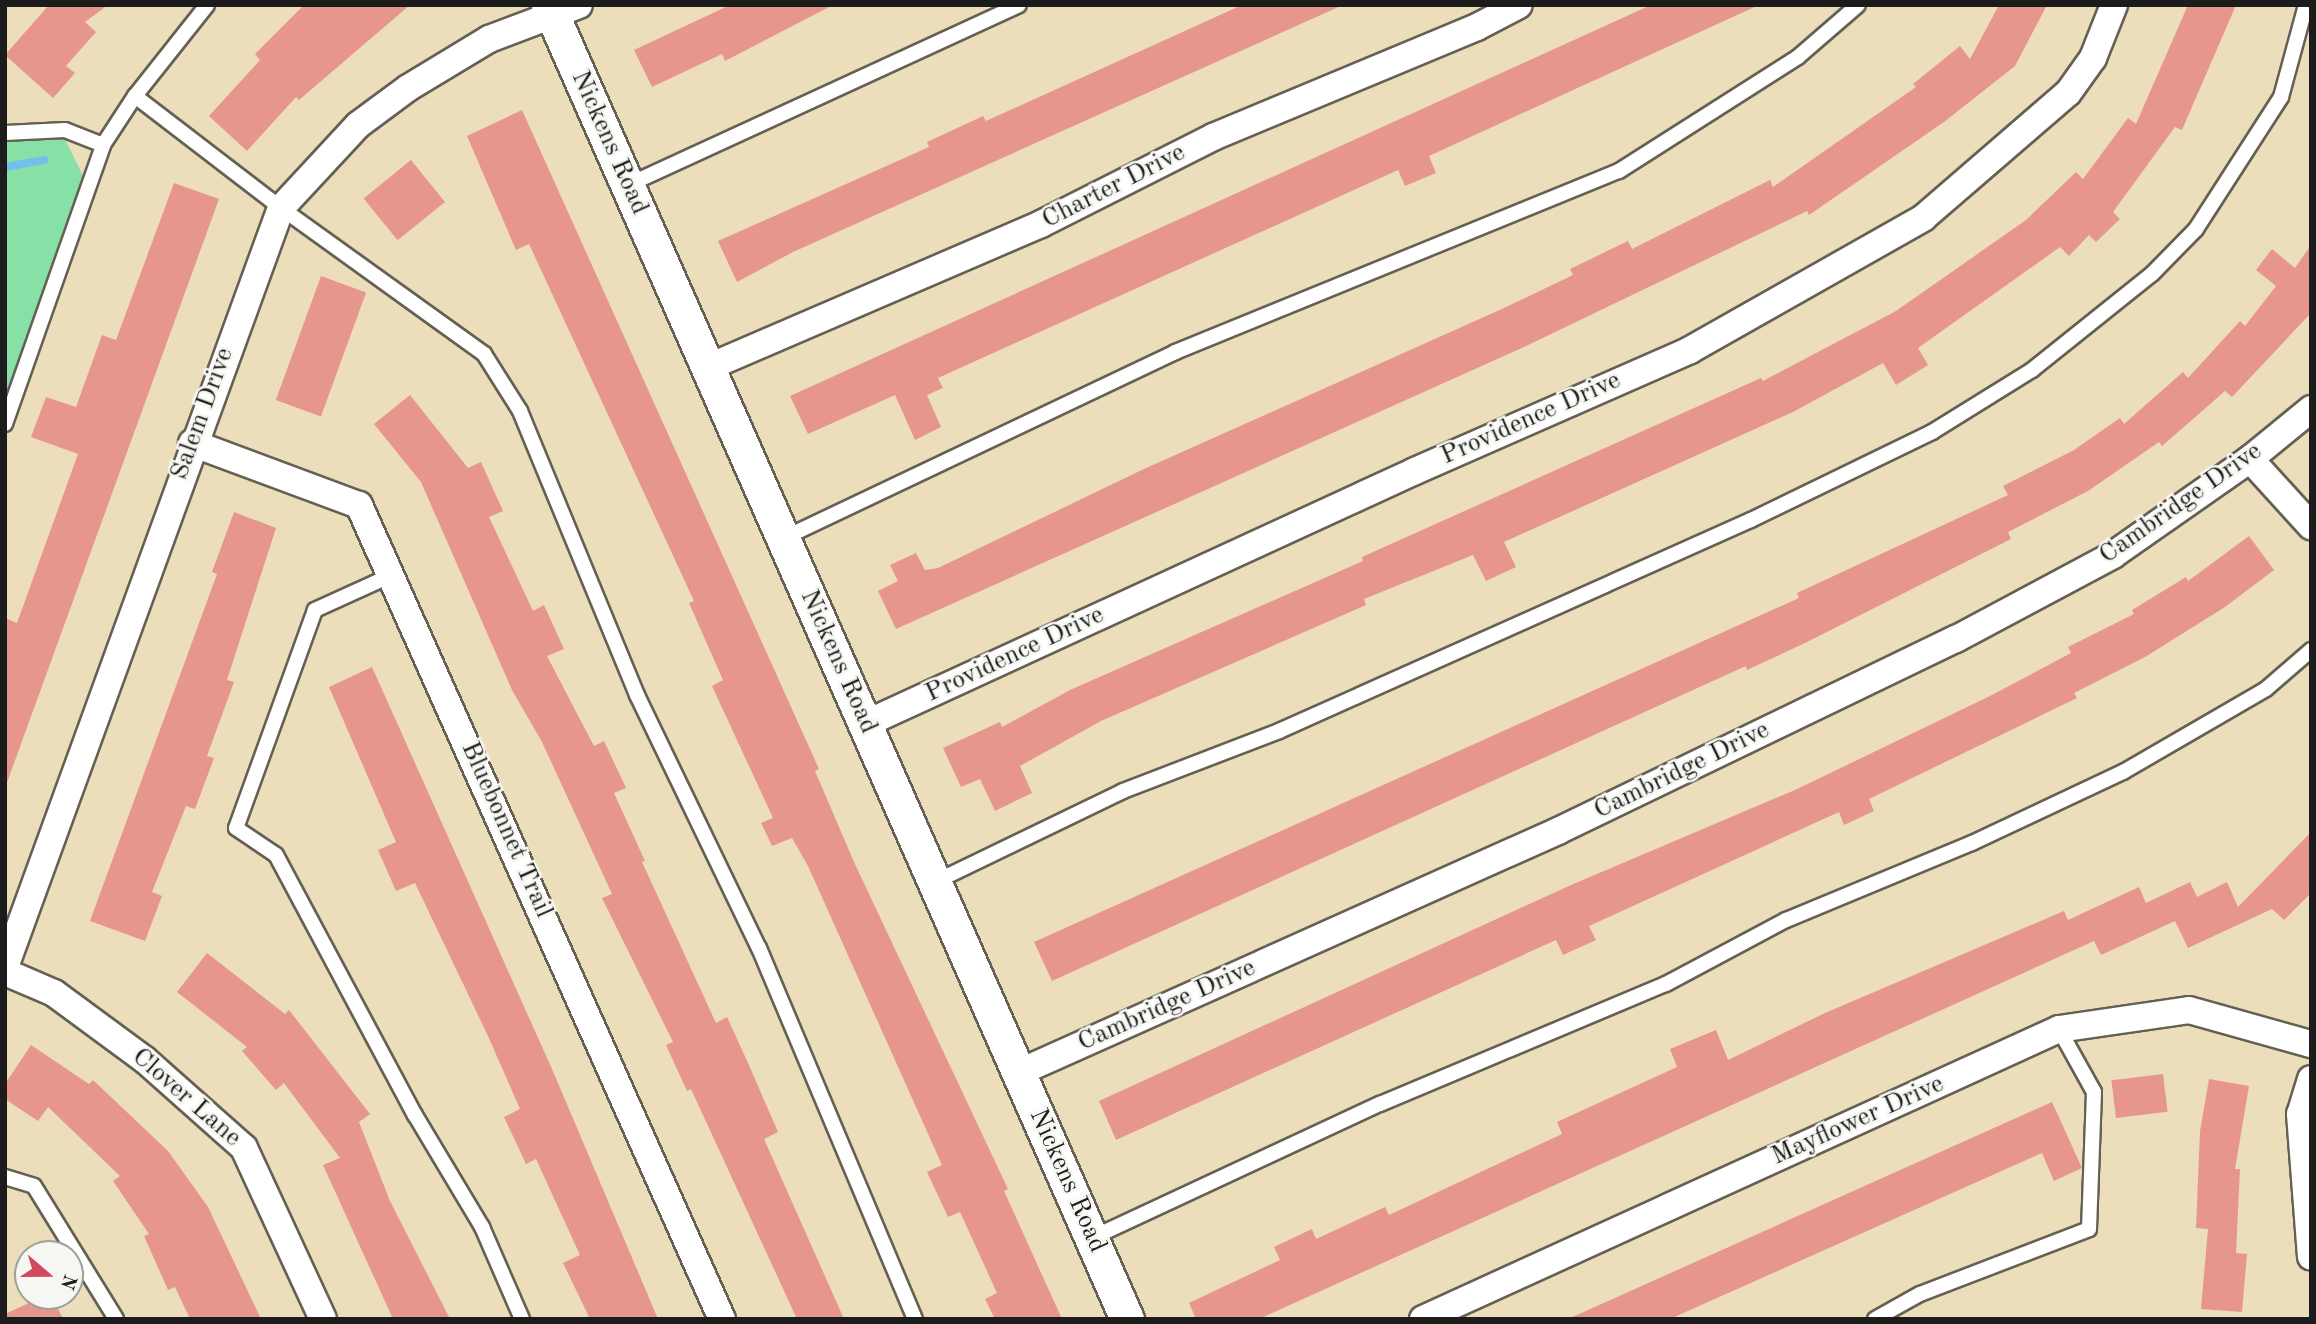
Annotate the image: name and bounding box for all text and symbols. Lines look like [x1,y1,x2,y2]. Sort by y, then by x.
street label: Nickens Road [563,66,655,220]
street label: Charter Drive [1037,138,1191,236]
street label: Salem Drive [165,344,241,484]
street label: Providence Drive [1436,365,1626,473]
street label: Cambridge Drive [2094,436,2268,572]
street label: Nickens Road [792,585,884,739]
street label: Providence Drive [921,600,1109,710]
street label: Cambridge Drive [1589,715,1775,827]
street label: Bluebonnet Trail [453,737,559,923]
street label: Cambridge Drive [1073,953,1261,1059]
street label: Clover Lane [125,1042,247,1154]
street label: Mayflower Drive [1767,1069,1949,1173]
street label: Nickens Road [1021,1104,1113,1258]
north arrow [14,1240,84,1310]
text: N [56,1272,79,1292]

